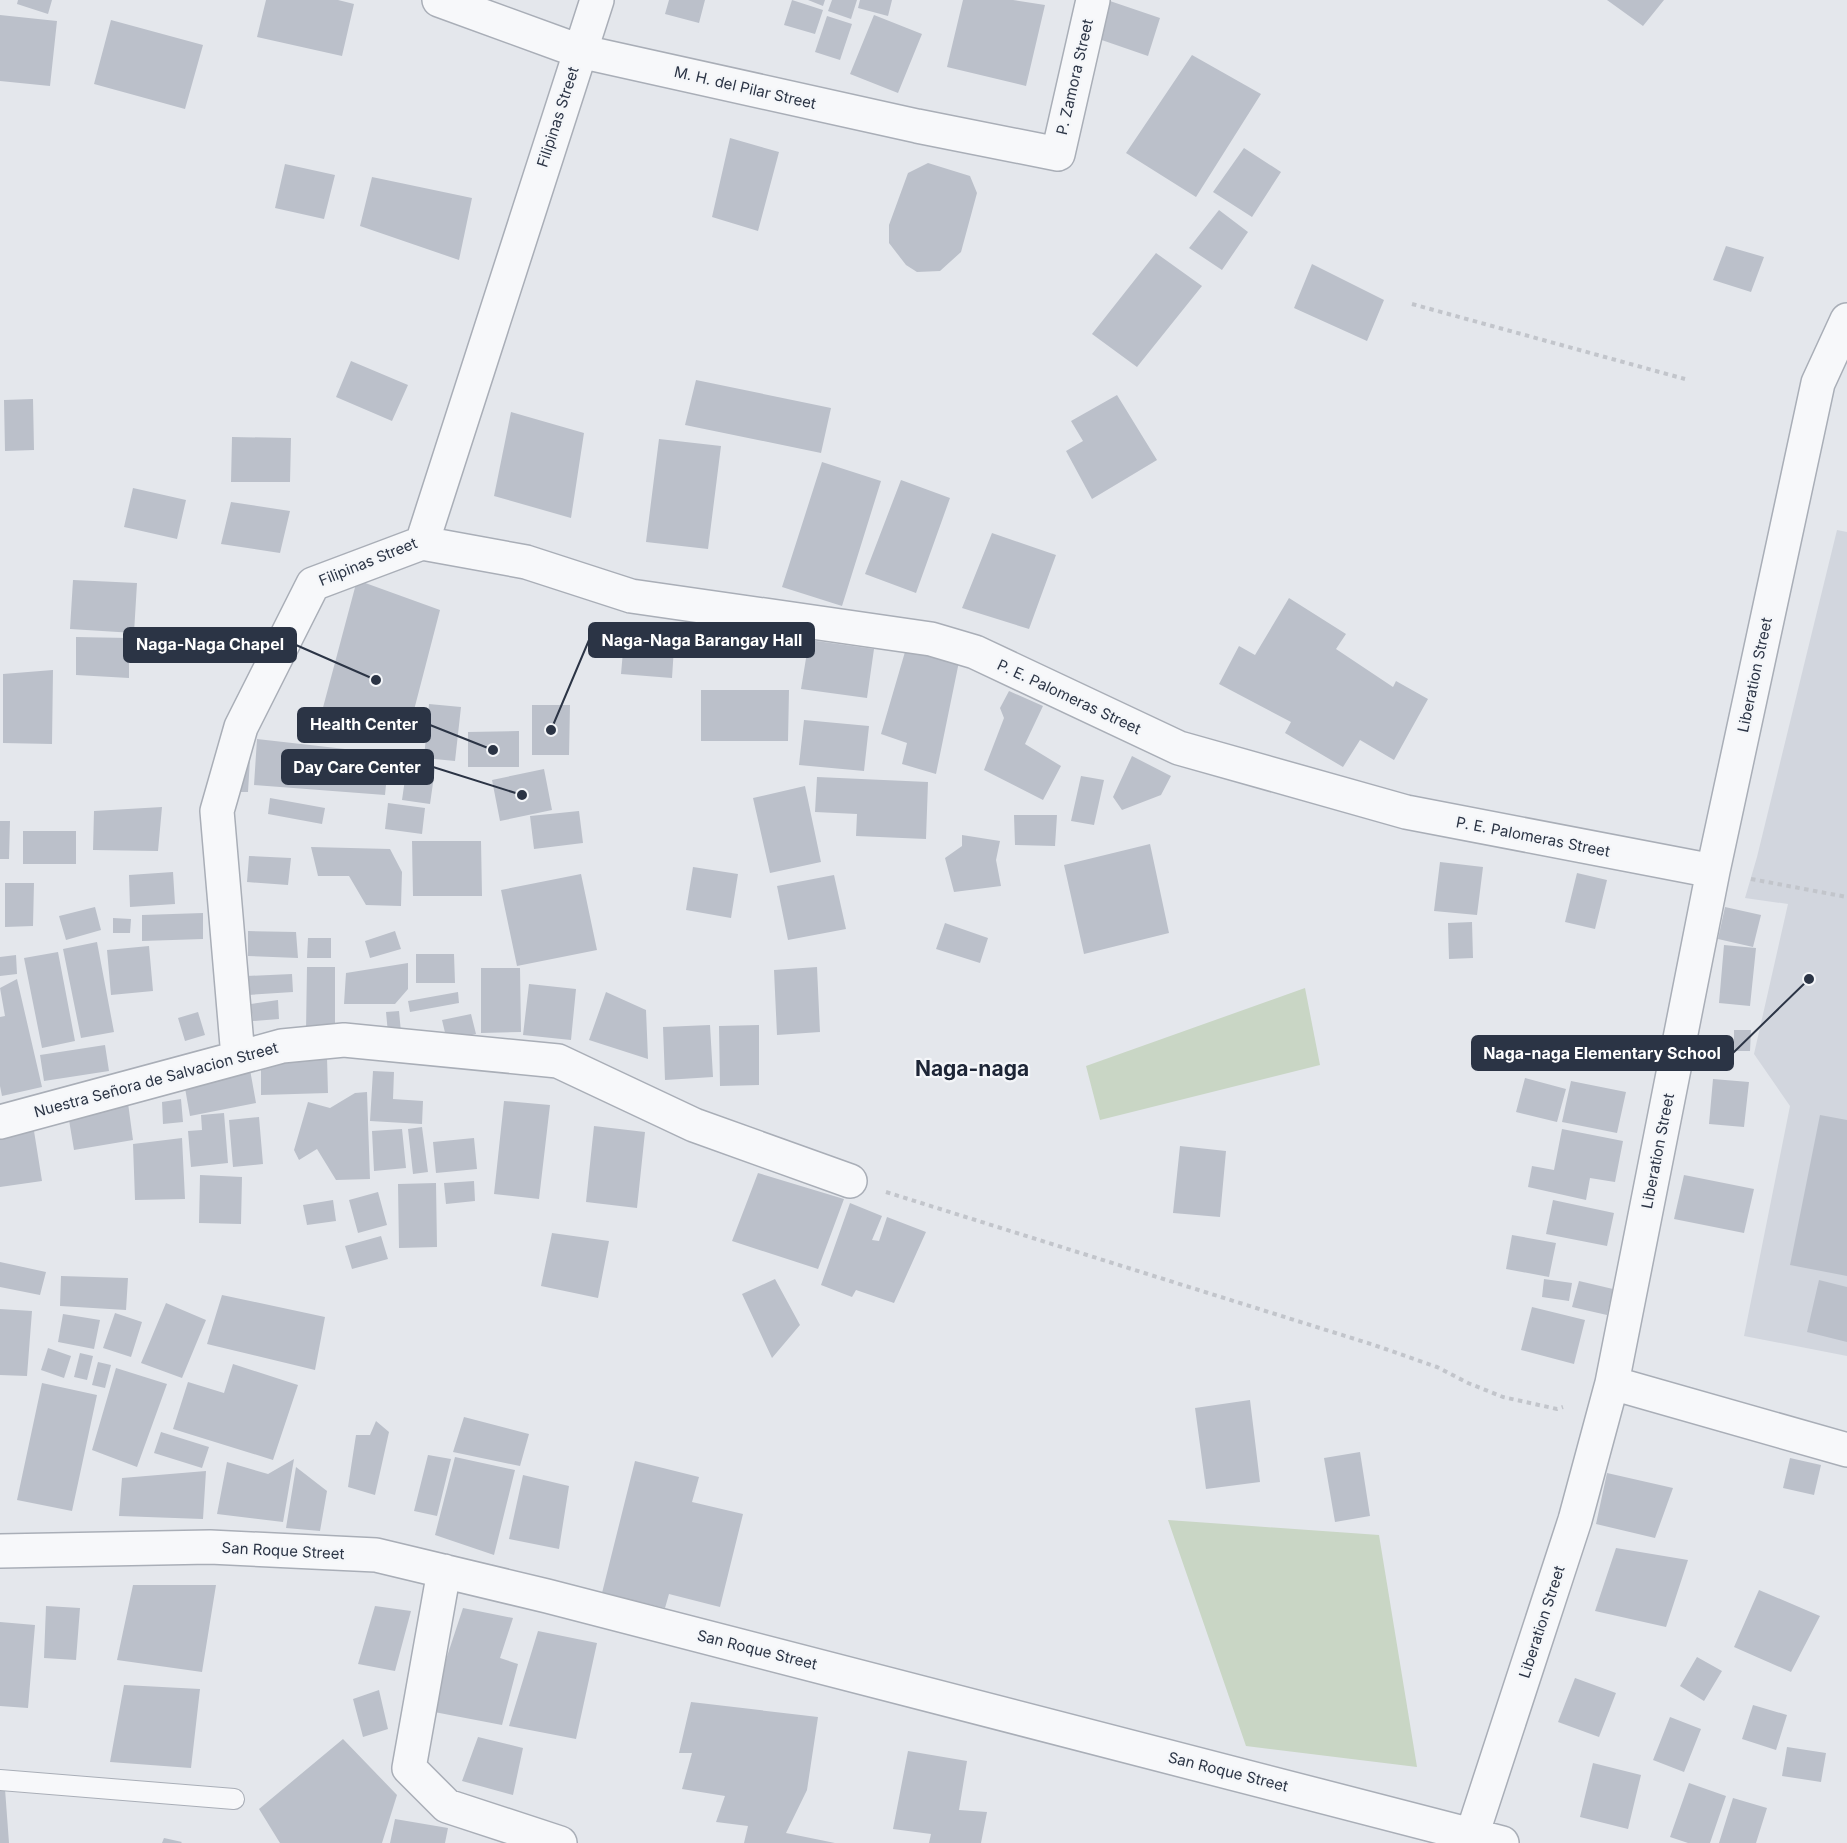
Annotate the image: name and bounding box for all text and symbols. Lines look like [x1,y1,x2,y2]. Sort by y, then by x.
street label: P. Zamora Street [1052,17,1097,137]
street label: M. H. del Pilar Street [672,62,818,113]
street label: Filipinas Street [532,64,583,169]
street label: Filipinas Street [316,533,420,590]
street label: Liberation Street [1733,616,1776,734]
callout: Naga-Naga Barangay Hall [589,623,814,657]
callout: Naga-Naga Chapel [124,628,296,662]
text: Naga-Naga Barangay Hall [602,630,802,650]
text: Naga-Naga Chapel [136,634,284,654]
street label: P. E. Palomeras Street [994,655,1144,738]
callout: Health Center [298,708,430,742]
text: Health Center [310,714,419,734]
callout: Day Care Center [282,750,433,784]
text: Day Care Center [293,757,421,777]
street label: P. E. Palomeras Street [1455,812,1612,861]
callout: Naga-naga Elementary School [1472,1036,1733,1070]
street label: Nuestra Señora de Salvacion Street [32,1038,280,1121]
text: Naga-naga Elementary School [1483,1043,1721,1063]
district label: Naga-naga [915,1056,1029,1081]
street label: Liberation Street [1637,1092,1678,1210]
street label: San Roque Street [221,1538,345,1563]
street label: Liberation Street [1514,1563,1569,1680]
street label: San Roque Street [695,1625,819,1674]
street label: San Roque Street [1166,1747,1290,1796]

